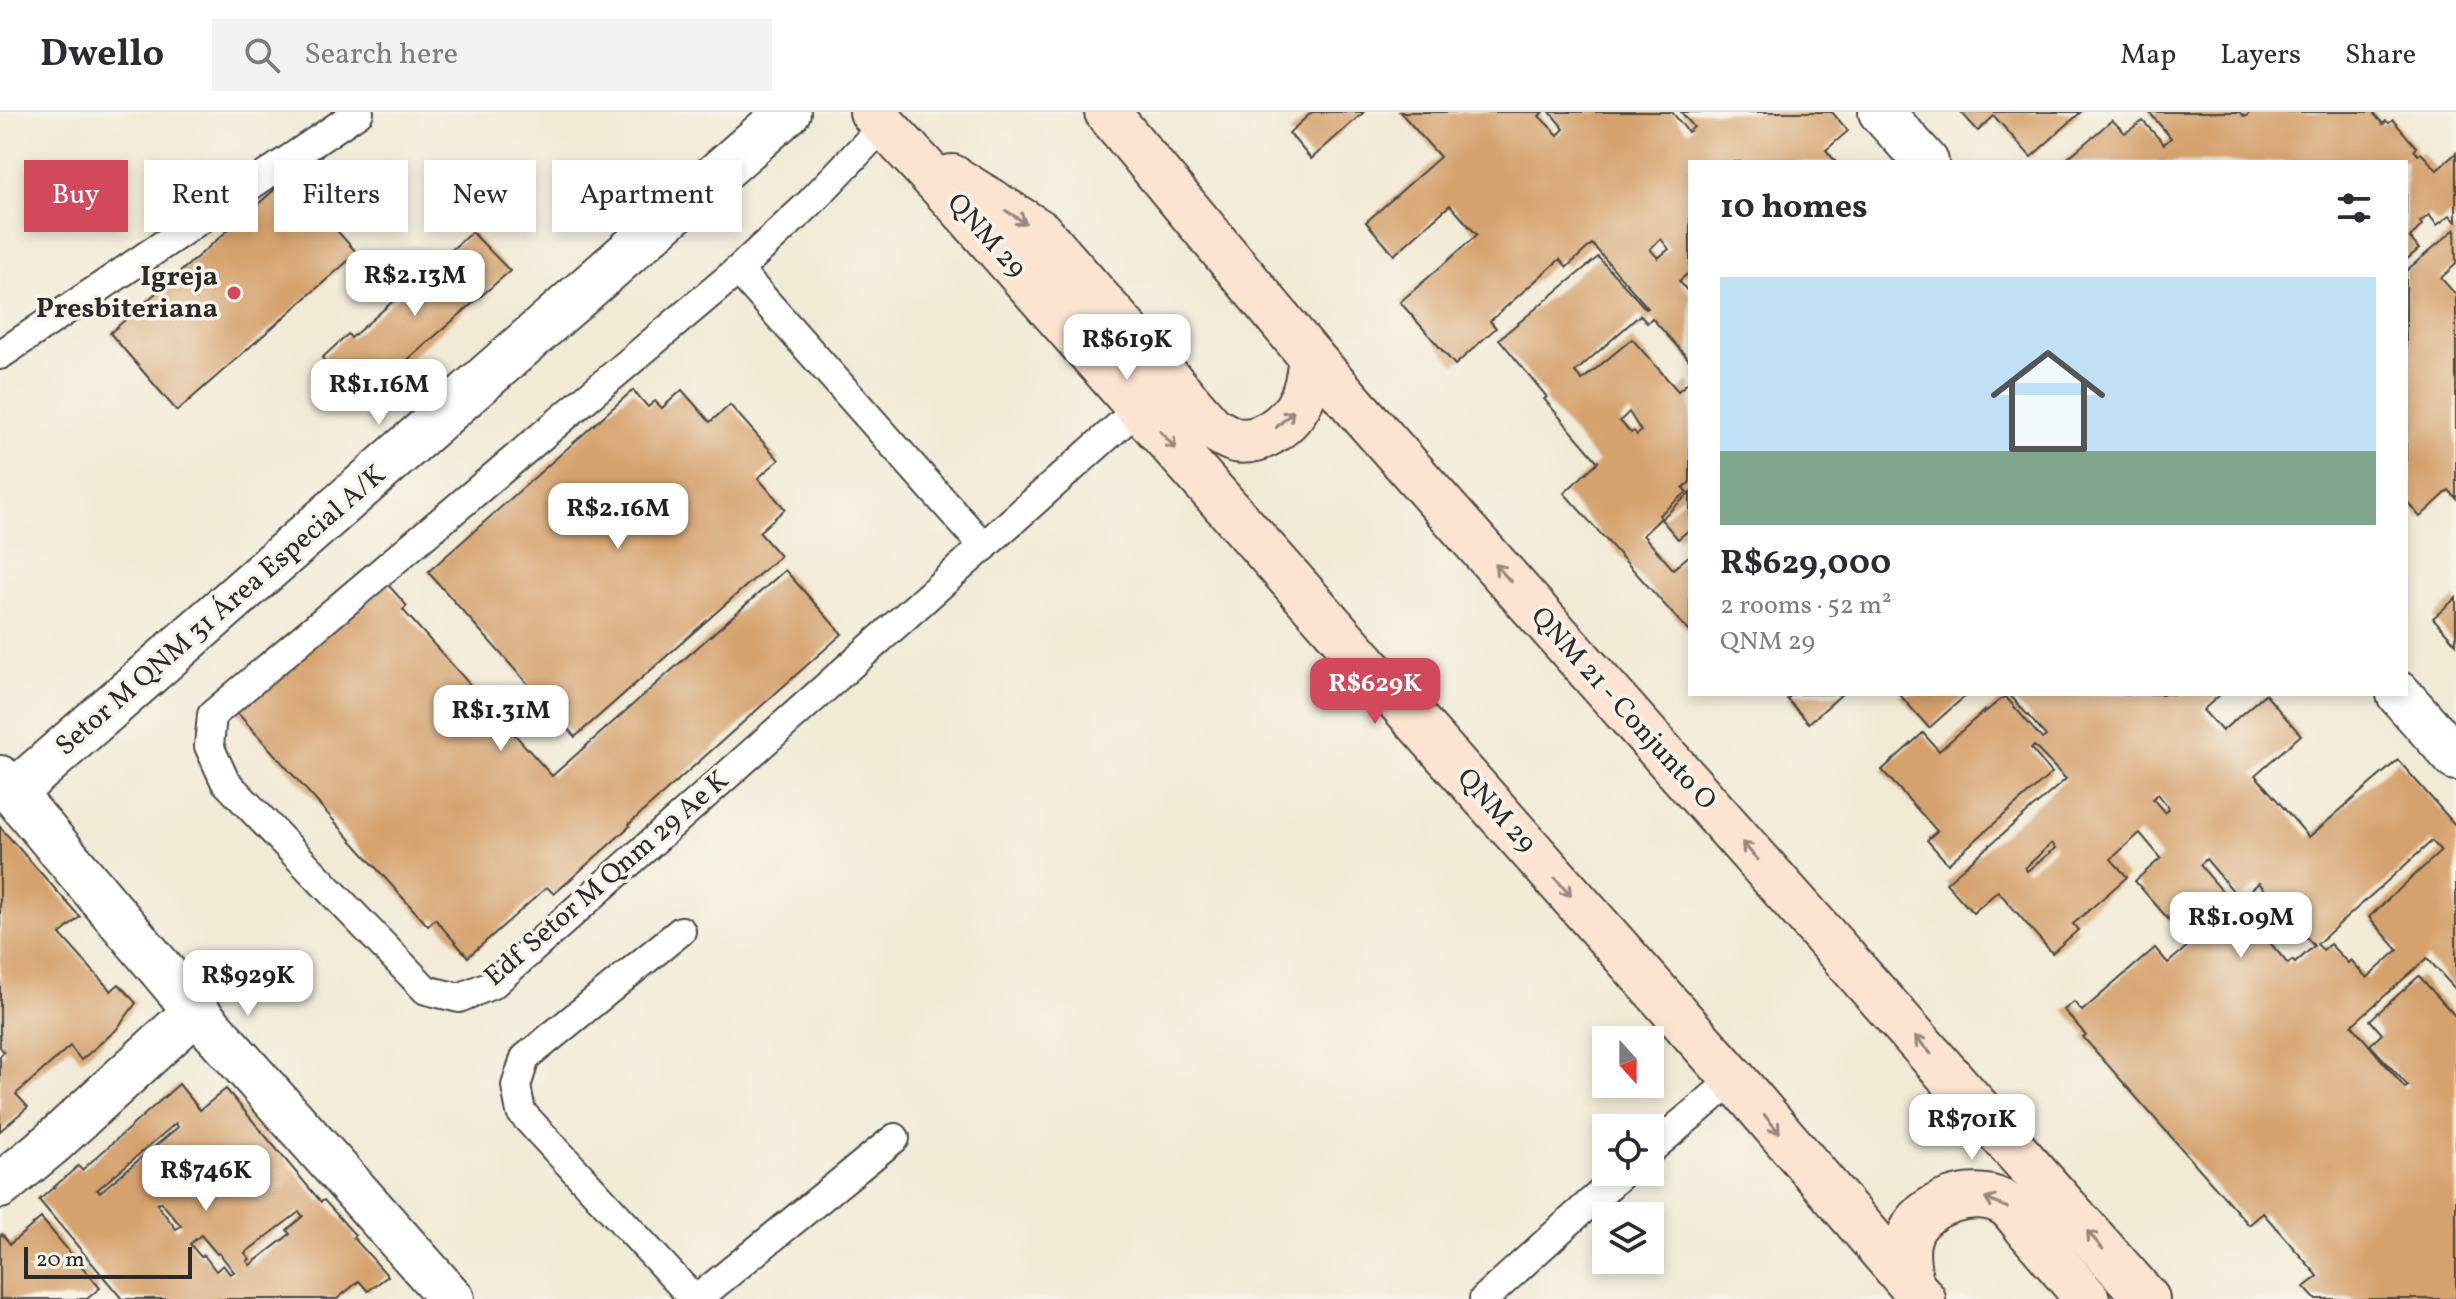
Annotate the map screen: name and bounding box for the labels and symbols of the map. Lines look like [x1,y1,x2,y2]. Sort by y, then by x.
street label: QNM 29 [937,185,1035,287]
one-way arrow [1004,209,1027,225]
pin: R$2.13M [341,250,489,318]
place label: Igreja Presbiteriana [36,258,218,329]
marker: Igreja Presbiteriana [225,284,243,302]
pin: R$619K [1062,314,1192,382]
pin: R$1.16M [305,359,453,427]
one-way arrow [1275,409,1295,428]
one-way arrow [1159,430,1177,450]
street label: Setor M QNM 31 Área Especial A/K [47,457,395,765]
pin: R$2.16M [544,483,692,551]
one-way arrow [1494,564,1512,584]
street label: QNM 21 - Conjunto O [1521,599,1725,819]
pin: R$629K [1310,658,1440,726]
pin: R$1.31M [427,685,575,753]
street label: QNM 29 [1447,760,1545,862]
street label: Edf Setor M Qnm 29 Ae K [476,762,738,996]
one-way arrow [1742,842,1760,862]
one-way arrow [1554,876,1572,896]
pin: R$1.09M [2167,892,2315,960]
pin: R$929K [183,950,313,1018]
north arrow [1592,1026,1664,1098]
one-way arrow [1914,1036,1932,1056]
pin: R$701K [1907,1094,2037,1162]
one-way arrow [1763,1113,1781,1134]
pin: R$746K [141,1145,271,1213]
one-way arrow [1985,1195,2009,1209]
one-way arrow [2086,1231,2104,1251]
scale bar [24,1243,192,1279]

